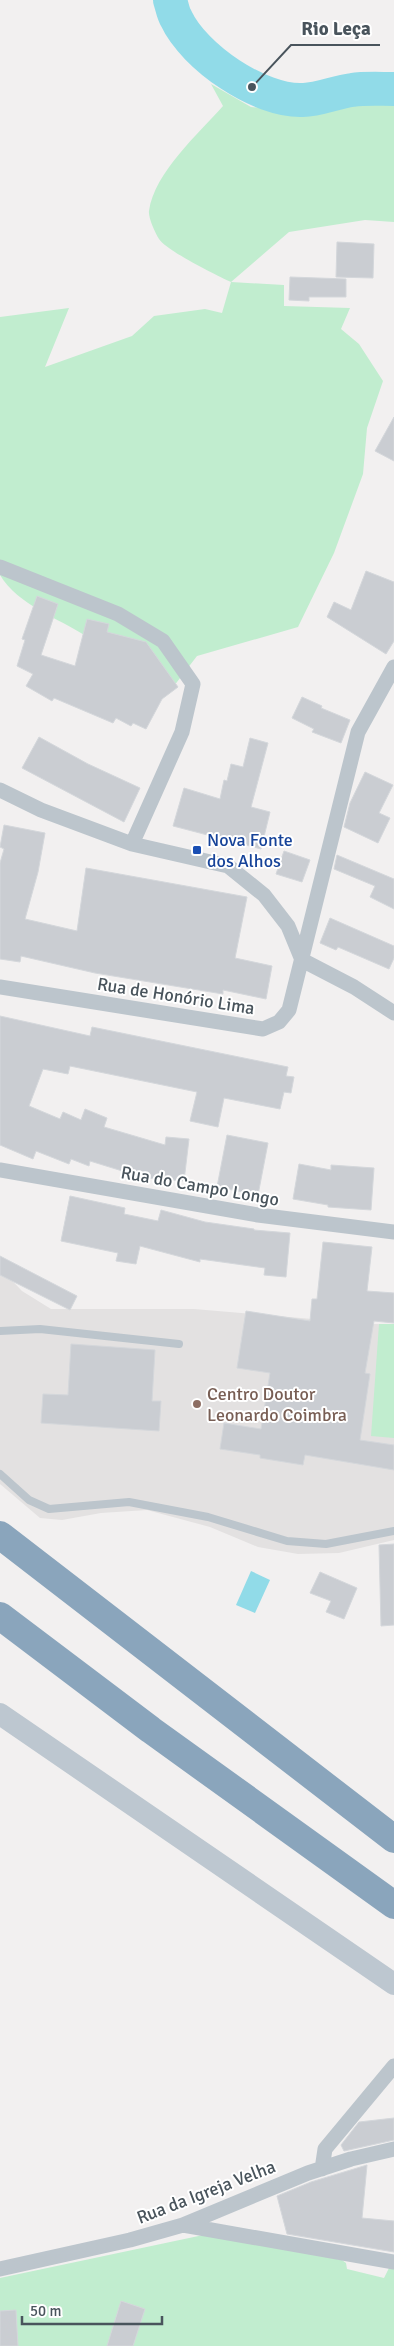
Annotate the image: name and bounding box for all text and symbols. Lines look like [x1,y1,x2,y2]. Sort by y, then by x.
callout: Rio Leça [291,11,380,45]
text: Rio Leça [301,17,371,41]
place label: Nova Fonte dos Alhos [207,829,293,872]
marker: Nova Fonte dos Alhos [191,844,203,856]
street label: Rua de Honório Lima [96,973,256,1019]
street label: Rua do Campo Longo [119,1161,281,1211]
place label: Centro Doutor Leonardo Coimbra [207,1383,347,1426]
marker: Centro Doutor Leonardo Coimbra [191,1398,203,1410]
street label: Rua da Igreja Velha [134,2155,278,2229]
scale bar [22,2294,162,2326]
text: 50 m [30,2302,61,2320]

